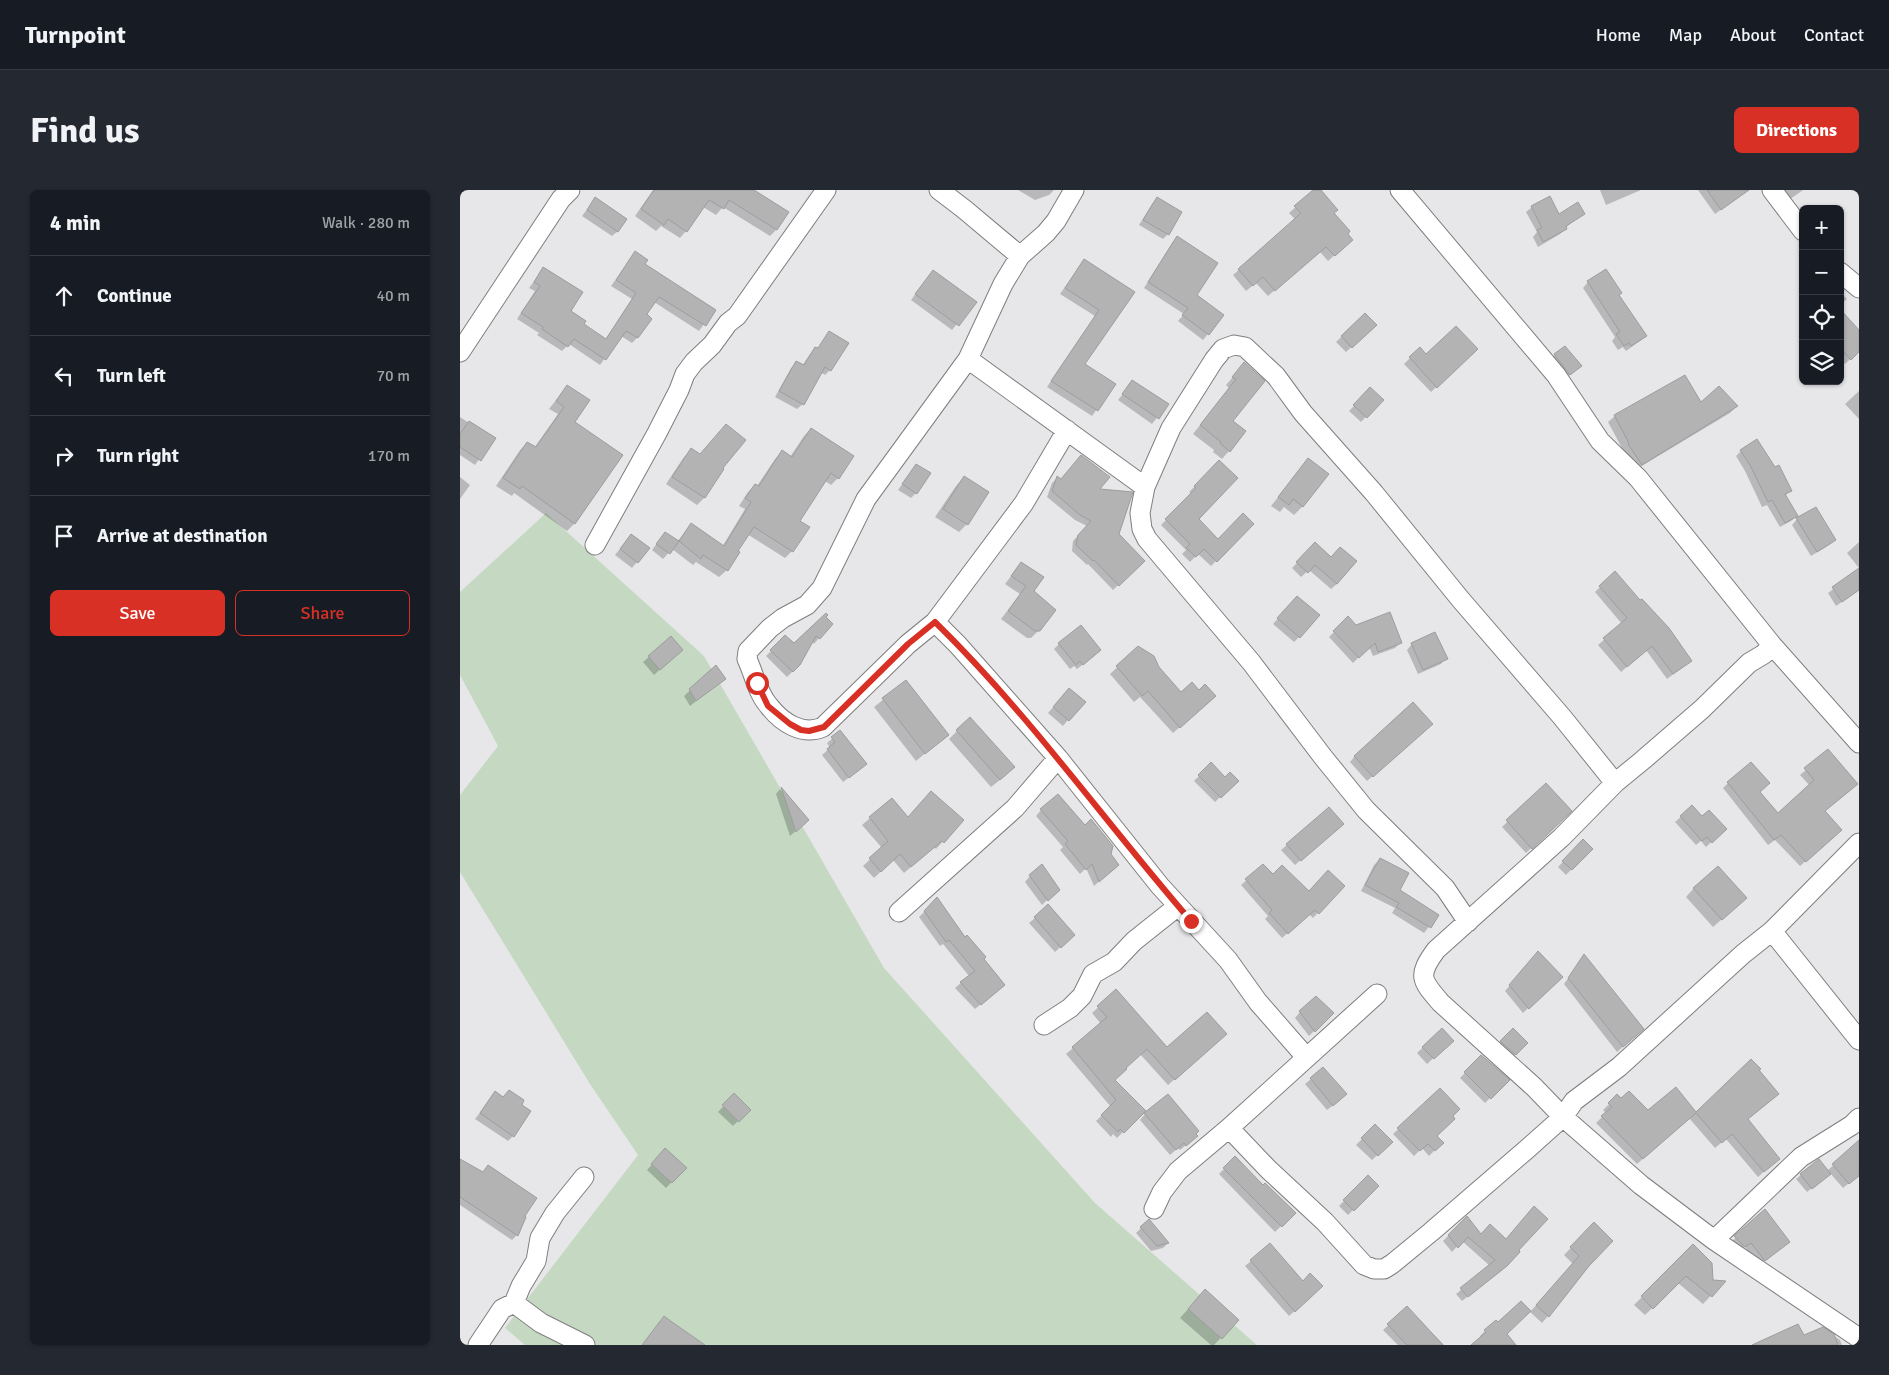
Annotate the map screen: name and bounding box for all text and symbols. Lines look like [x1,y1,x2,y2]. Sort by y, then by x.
text: Turnpoint [25,20,126,50]
text: Home [1596,24,1641,46]
text: Map [1669,24,1702,46]
text: About [1730,24,1776,46]
text: Contact [1804,24,1864,46]
button: Directions [1734,107,1859,153]
text: Find us [30,109,140,152]
map controls [1799,205,1844,385]
button: + [1799,205,1844,250]
text: 4 min [50,210,101,236]
text: Walk · 280 m [322,213,410,233]
button: − [1799,250,1844,295]
icon: ahead [50,282,78,310]
text: Continue [97,284,172,308]
text: 40 m [376,286,410,306]
button: locate [1799,295,1844,340]
button: layers [1799,340,1844,385]
icon: left [50,362,78,390]
text: Turn left [97,364,166,388]
text: 70 m [376,366,410,386]
icon: right [50,442,78,470]
text: Turn right [97,444,179,468]
text: 170 m [368,446,410,466]
icon: arrive [50,522,78,550]
text: Arrive at destination [97,524,268,548]
button: Save [50,590,225,636]
button: Share [235,590,410,636]
route start [746,672,769,695]
route end [1180,910,1203,933]

